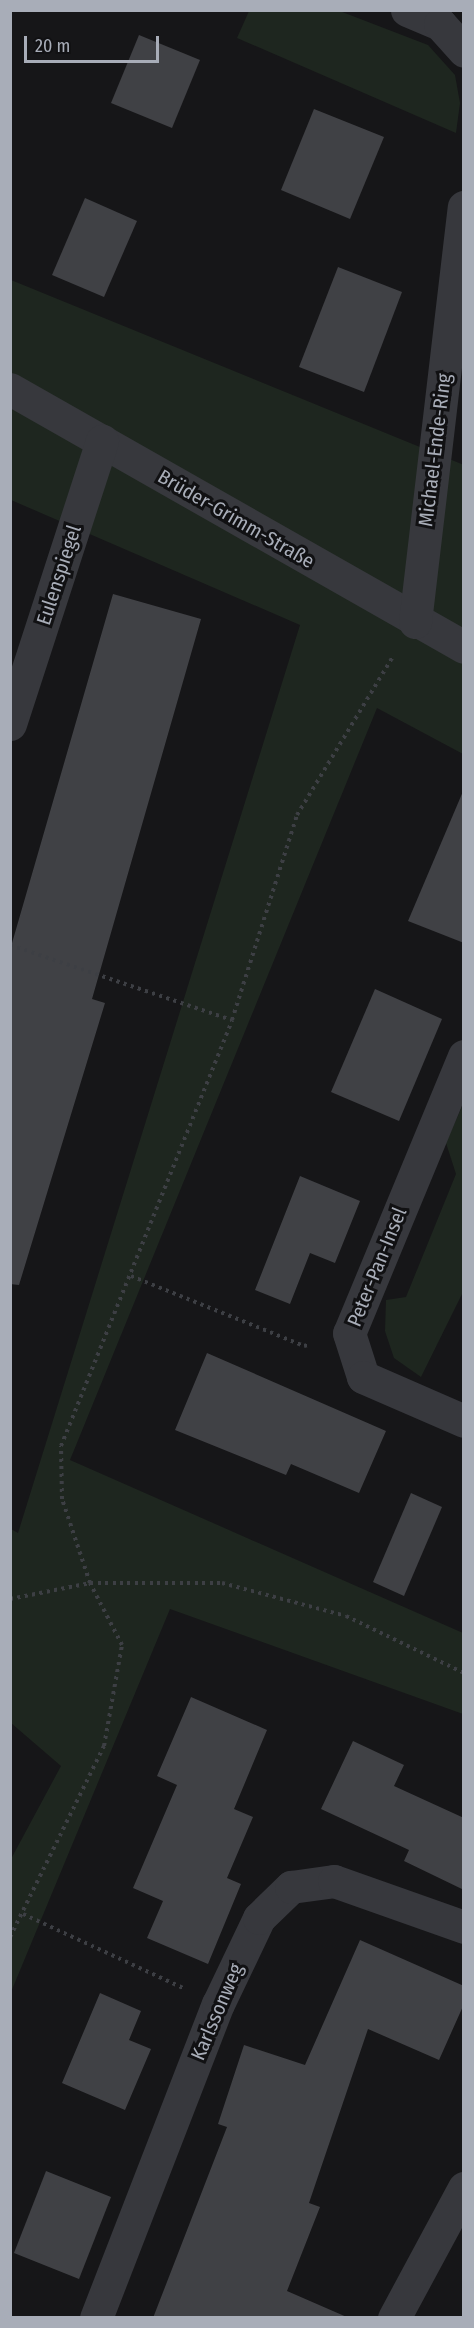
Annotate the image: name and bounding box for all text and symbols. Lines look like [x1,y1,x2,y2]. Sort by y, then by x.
scale bar [27,24,162,62]
text: 20 m [35,35,70,57]
street label: Michael-Ende-Ring [414,372,456,528]
street label: Brüder-Grimm-Straße [153,464,319,574]
street label: Eulenspiegel [32,522,86,628]
street label: Peter-Pan-Insel [342,1204,412,1330]
street label: Karlssonweg [186,1960,248,2064]

